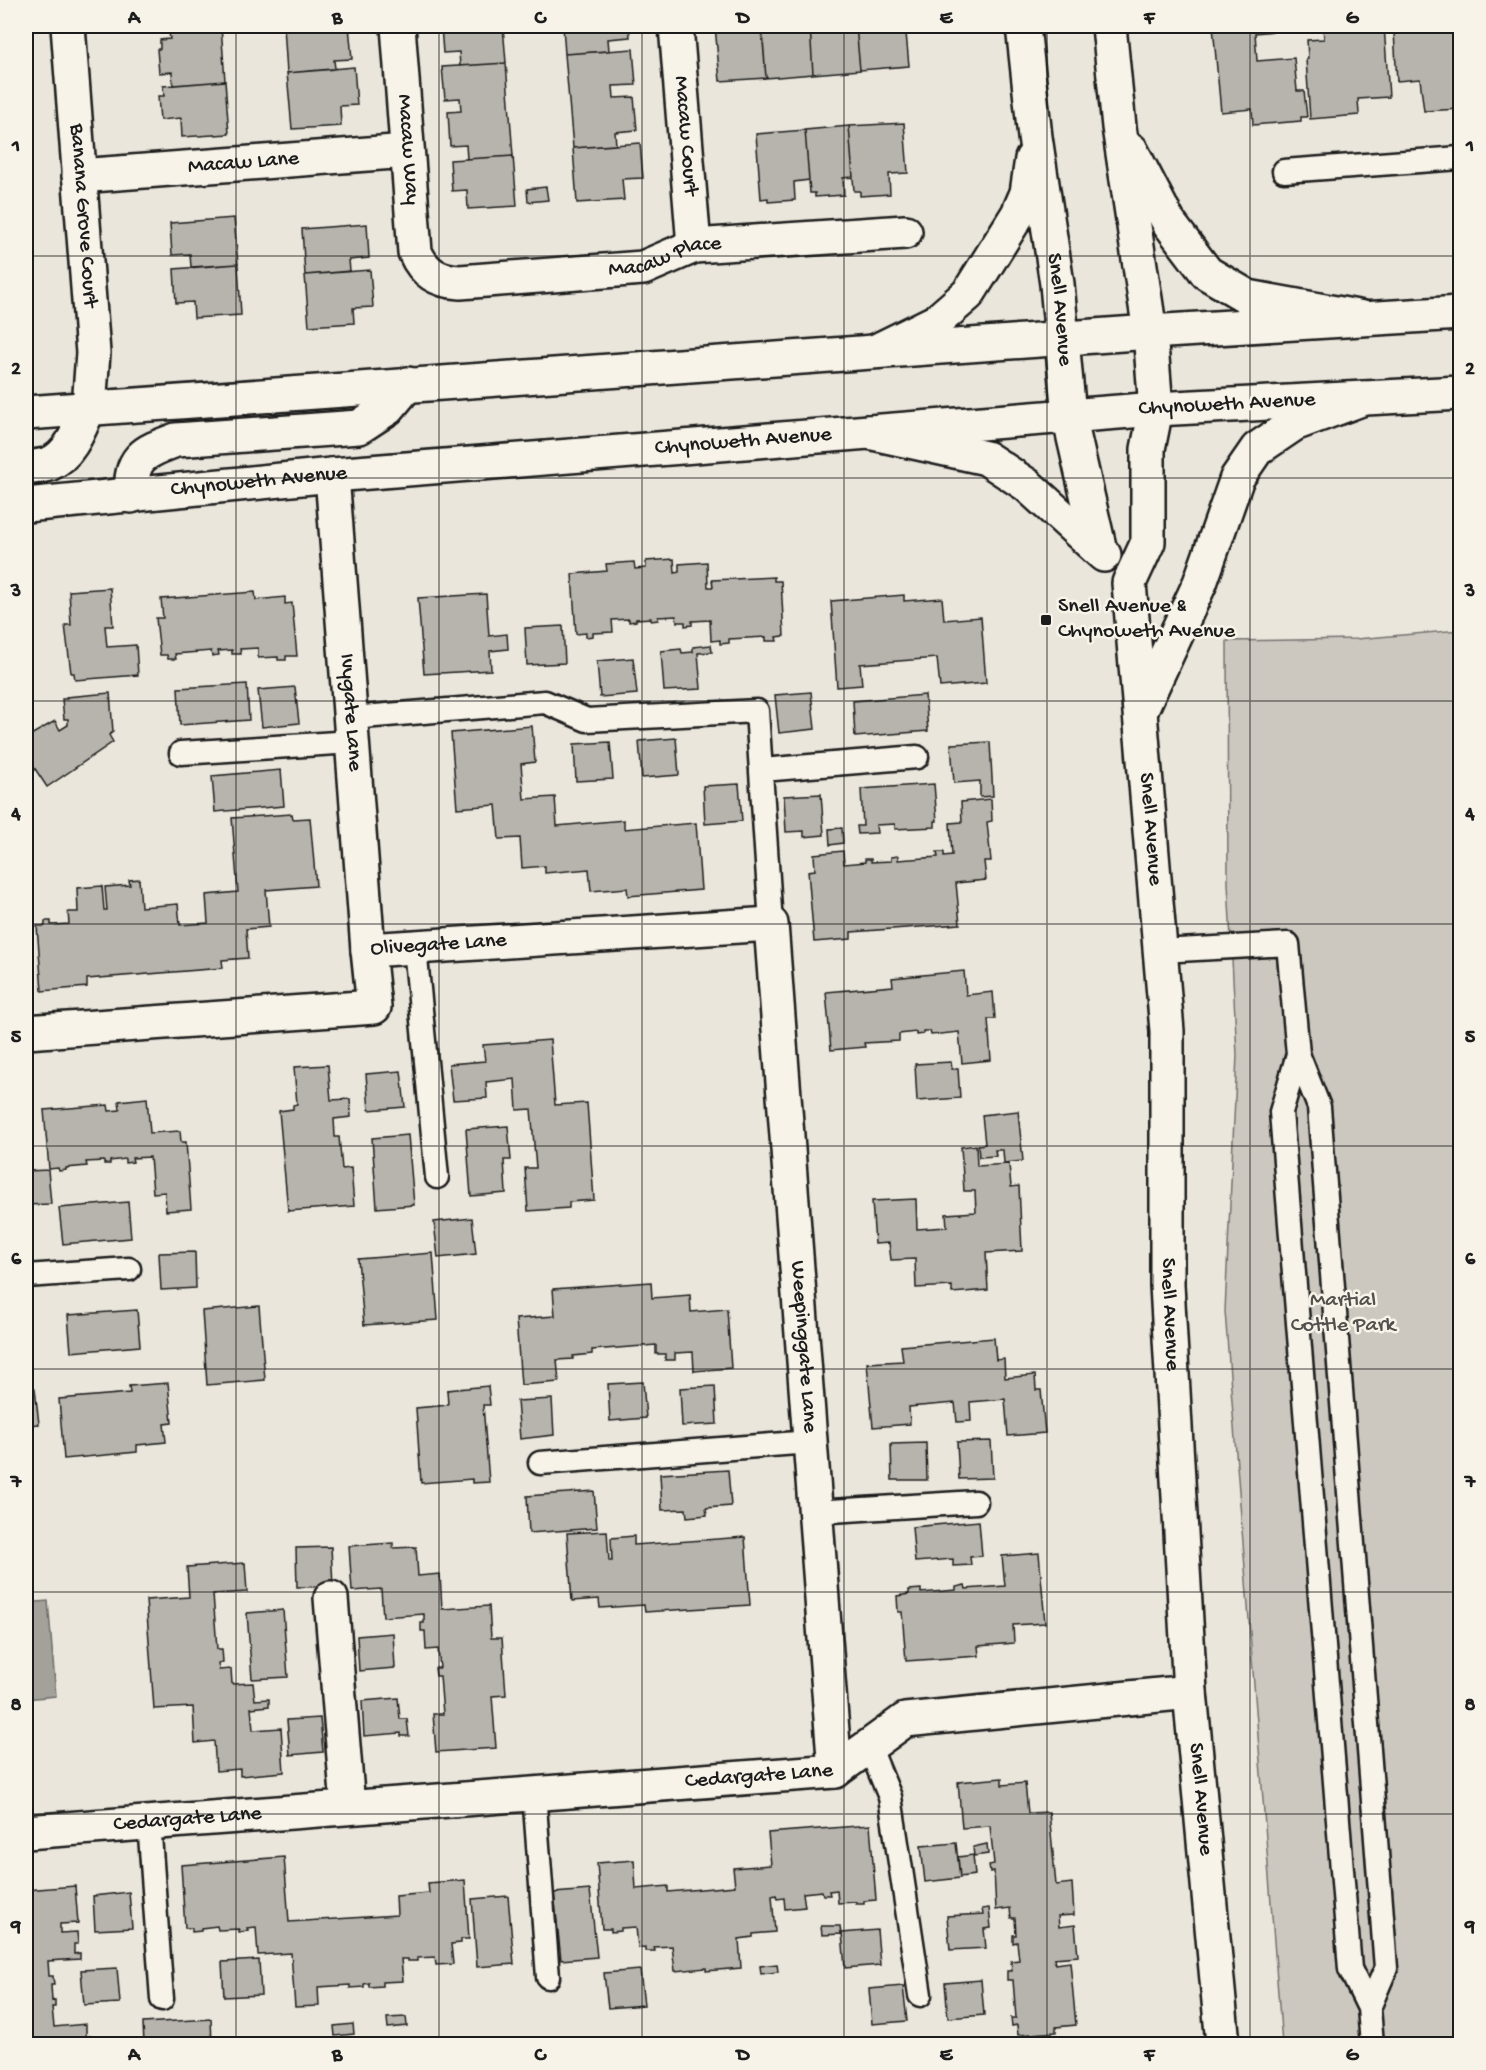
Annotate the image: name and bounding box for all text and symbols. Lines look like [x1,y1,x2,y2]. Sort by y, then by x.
text: A [127,8,142,31]
text: B [331,8,343,31]
text: C [534,8,548,31]
text: D [734,8,750,31]
text: E [940,8,954,31]
text: F [1143,8,1156,31]
text: G [1346,8,1360,31]
street label: Macaw Court [667,75,703,198]
street label: Macaw Way [390,93,424,206]
street label: Banana Grove Court [62,122,103,310]
text: 1 [11,136,20,159]
text: 1 [1465,136,1474,159]
street label: Macaw Lane [187,146,301,181]
street label: Macaw Place [607,231,723,284]
street label: Snell Avenue [1040,252,1077,368]
text: 2 [11,359,21,382]
text: 2 [1465,359,1475,382]
street label: Chynoweth Avenue [1138,387,1317,423]
street label: Chynoweth Avenue [654,422,833,462]
street label: Chynoweth Avenue [169,461,349,504]
text: 3 [10,581,21,604]
text: 3 [1464,581,1475,604]
place label: Snell Avenue & Chynoweth Avenue [1058,594,1236,645]
marker: Snell Avenue & Chynoweth Avenue [1039,613,1053,627]
street label: Ivygate Lane [333,652,367,773]
street label: Snell Avenue [1132,772,1168,887]
text: 4 [10,804,21,827]
text: 4 [1464,804,1475,827]
street label: Olivegate Lane [370,928,508,963]
text: 5 [11,1027,22,1050]
text: 5 [1465,1027,1476,1050]
text: 6 [11,1249,22,1272]
text: 6 [1465,1249,1476,1272]
street label: Snell Avenue [1154,1258,1185,1372]
street label: Weepinggate Lane [783,1260,822,1434]
park label: Martial Cottle Park [1291,1288,1398,1339]
text: 7 [10,1472,23,1495]
text: 7 [1464,1472,1477,1495]
text: 8 [11,1695,22,1718]
text: 8 [1465,1695,1476,1718]
street label: Snell Avenue [1182,1742,1218,1857]
street label: Cedargate Lane [684,1758,835,1795]
street label: Cedargate Lane [112,1801,263,1838]
text: 9 [10,1917,21,1940]
text: 9 [1464,1917,1475,1940]
text: A [127,2045,142,2068]
text: B [331,2045,343,2068]
text: C [534,2045,548,2068]
text: D [734,2045,750,2068]
text: E [940,2045,954,2068]
text: F [1143,2045,1156,2068]
text: G [1346,2045,1360,2068]

